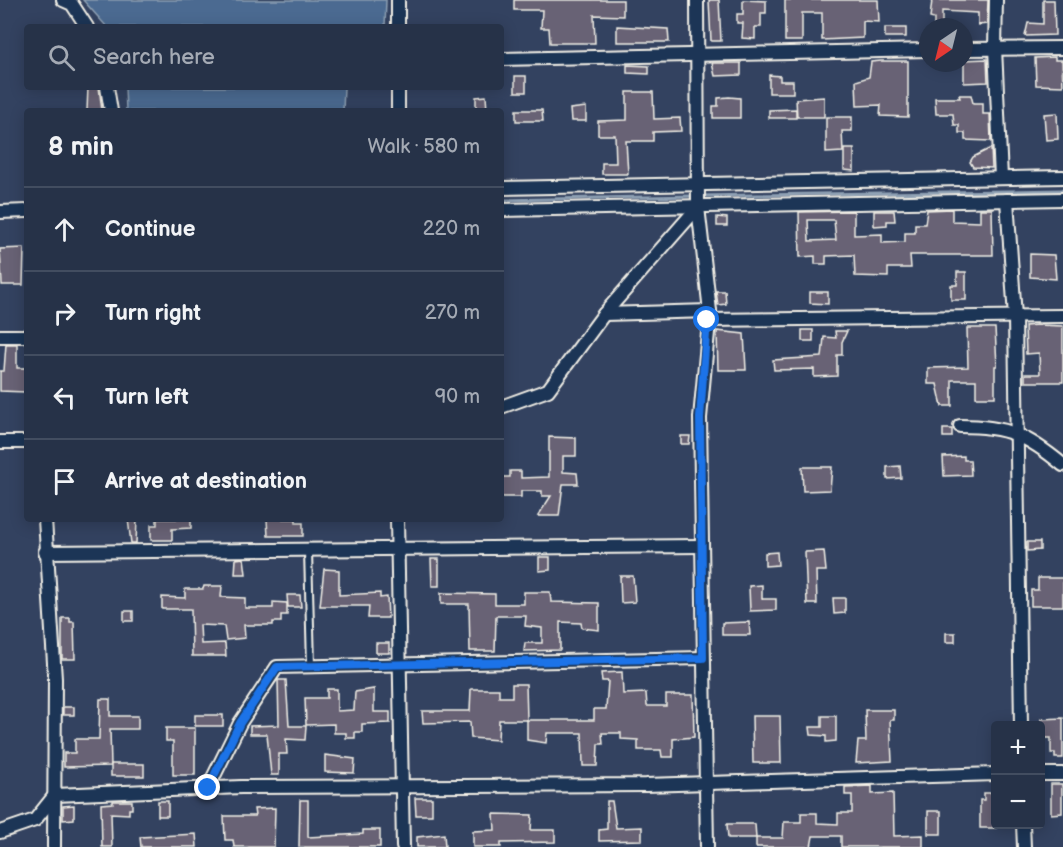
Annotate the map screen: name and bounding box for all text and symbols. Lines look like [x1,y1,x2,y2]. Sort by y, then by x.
north arrow [919,18,973,72]
search box [24,24,504,90]
icon: search [45,41,78,74]
text: Search here [93,44,215,71]
text: 8 min [48,132,114,163]
text: Walk · 580 m [367,135,480,159]
icon: ahead [48,213,81,246]
text: Continue [105,216,195,243]
text: 220 m [423,217,480,241]
icon: right [48,297,81,330]
text: Turn right [105,300,201,327]
text: 270 m [425,301,480,325]
route start [693,306,719,332]
icon: left [48,381,81,414]
text: Turn left [105,384,189,411]
text: 90 m [435,385,480,409]
icon: arrive [48,465,81,498]
text: Arrive at destination [105,468,307,495]
map controls [991,721,1045,829]
button: + [991,721,1045,775]
route end [194,774,220,800]
button: − [991,775,1045,829]

